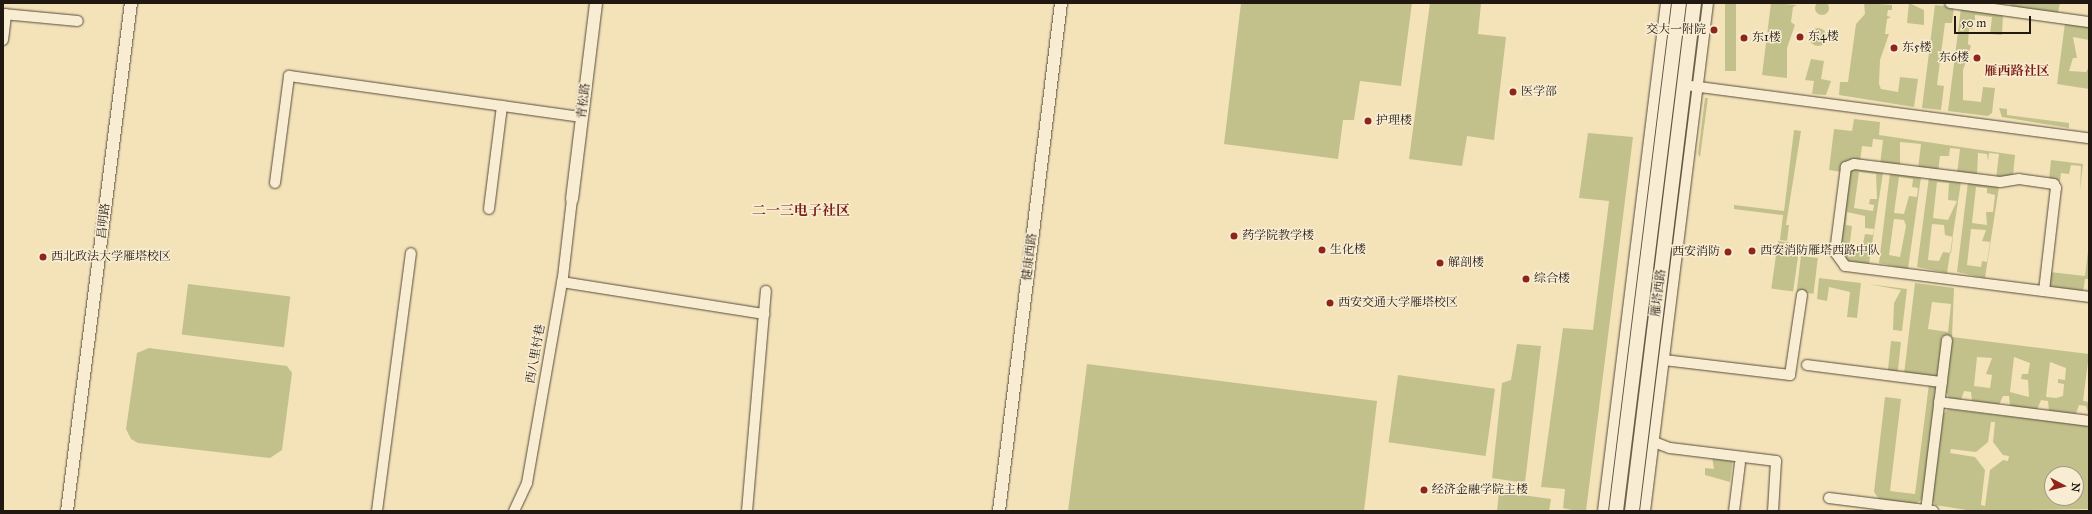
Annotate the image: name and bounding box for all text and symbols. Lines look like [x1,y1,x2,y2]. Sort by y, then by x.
scale bar [1956,8,2033,34]
text: 50 m [1961,16,1986,30]
place label: 交大一附院 [1646,23,1706,37]
marker: 交大一附院 [1709,25,1719,35]
place label: 东4楼 [1808,30,1839,44]
place label: 东1楼 [1752,31,1781,45]
marker: 东4楼 [1795,32,1805,42]
marker: 东1楼 [1739,33,1749,43]
place label: 东5楼 [1902,41,1932,55]
marker: 东5楼 [1889,43,1899,53]
place label: 东6楼 [1939,51,1969,65]
marker: 东6楼 [1972,53,1982,63]
district label: 雁西路社区 [1985,63,2049,79]
street label: 青松路 [575,82,593,120]
place label: 医学部 [1521,85,1557,99]
marker: 医学部 [1508,87,1518,97]
place label: 护理楼 [1376,114,1412,128]
marker: 护理楼 [1363,116,1373,126]
street label: 昌明路 [95,202,113,240]
district label: 二一三电子社区 [752,203,850,219]
place label: 药学院教学楼 [1242,229,1314,243]
marker: 药学院教学楼 [1229,231,1239,241]
street label: 健康西路 [1020,232,1040,282]
place label: 生化楼 [1330,243,1366,257]
place label: 西安消防雁塔西路中队 [1760,244,1880,258]
marker: 生化楼 [1317,245,1327,255]
place label: 西安消防 [1672,245,1720,259]
marker: 西安消防雁塔西路中队 [1747,246,1757,256]
marker: 西安消防 [1723,247,1733,257]
place label: 西北政法大学雁塔校区 [51,250,171,264]
marker: 西北政法大学雁塔校区 [38,252,48,262]
place label: 解剖楼 [1448,256,1484,270]
marker: 解剖楼 [1435,258,1445,268]
street label: 雁塔西路 [1649,268,1669,318]
place label: 综合楼 [1534,272,1570,286]
marker: 综合楼 [1521,274,1531,284]
place label: 西安交通大学雁塔校区 [1338,296,1458,310]
marker: 西安交通大学雁塔校区 [1325,298,1335,308]
street label: 西八里村巷 [524,323,548,385]
north arrow [2044,466,2084,506]
text: N [2068,482,2082,493]
place label: 经济金融学院主楼 [1432,483,1528,497]
marker: 经济金融学院主楼 [1419,485,1429,495]

